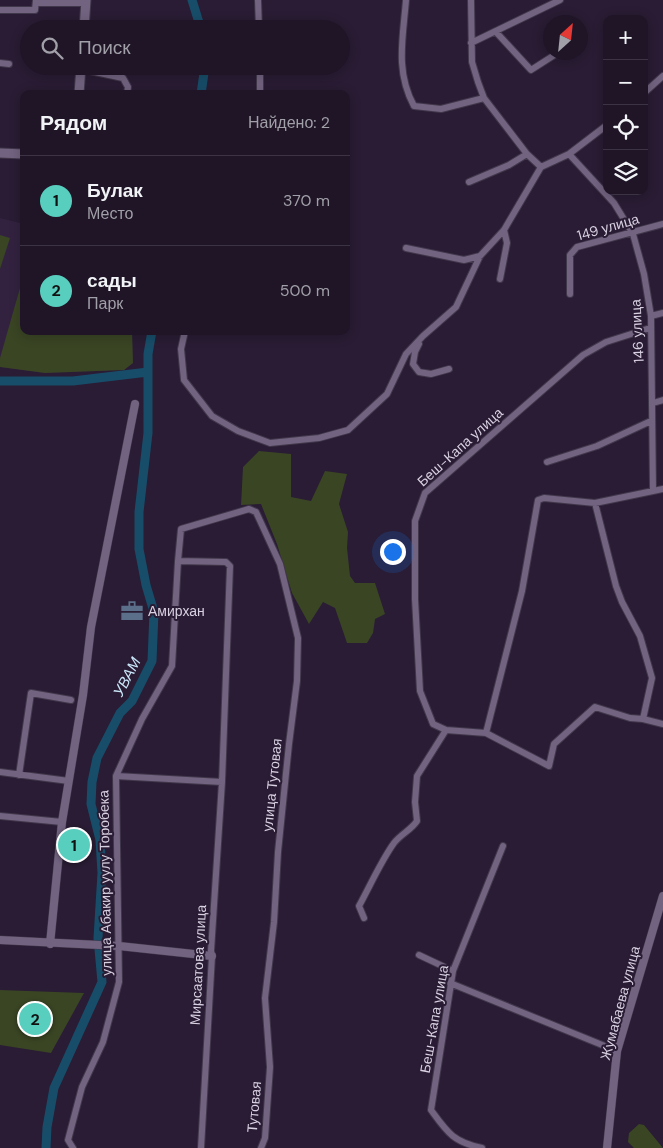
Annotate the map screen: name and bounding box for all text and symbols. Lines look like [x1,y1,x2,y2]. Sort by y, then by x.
north arrow [543,15,588,60]
map controls [603,15,648,195]
button: + [603,15,648,60]
search box [20,20,350,75]
icon: search [38,34,66,62]
text: Поиск [78,35,131,60]
button: − [603,60,648,105]
button: locate [603,105,648,150]
text: Рядом [40,109,107,137]
text: Найдено: 2 [248,112,330,133]
button: layers [603,150,648,195]
text: Булак [87,178,143,203]
text: 1 [53,190,59,211]
text: 370 m [283,190,330,211]
text: Место [87,203,133,224]
street label: 149 улица [575,209,641,244]
text: сады [87,268,137,293]
text: 2 [51,280,61,301]
text: 500 m [280,280,330,301]
text: Парк [87,293,123,314]
street label: 146 улица [626,298,648,363]
street label: Беш-Капа улица [413,404,507,490]
your location [380,539,406,565]
office icon: Амирхан [119,598,145,624]
place label: Амирхан [148,602,205,620]
water label: УВАМ [108,654,146,701]
street label: улица Тутовая [258,737,286,833]
street label: улица Абакир уулу Торобека [94,790,116,976]
pin: 1 [58,826,90,864]
street label: Мирсаатова улица [186,904,210,1026]
street label: Жумабаева улица [596,944,644,1062]
street label: Беш-Капа улица [416,963,452,1074]
pin: 2 [19,1000,51,1038]
street label: Тутовая [243,1081,265,1133]

